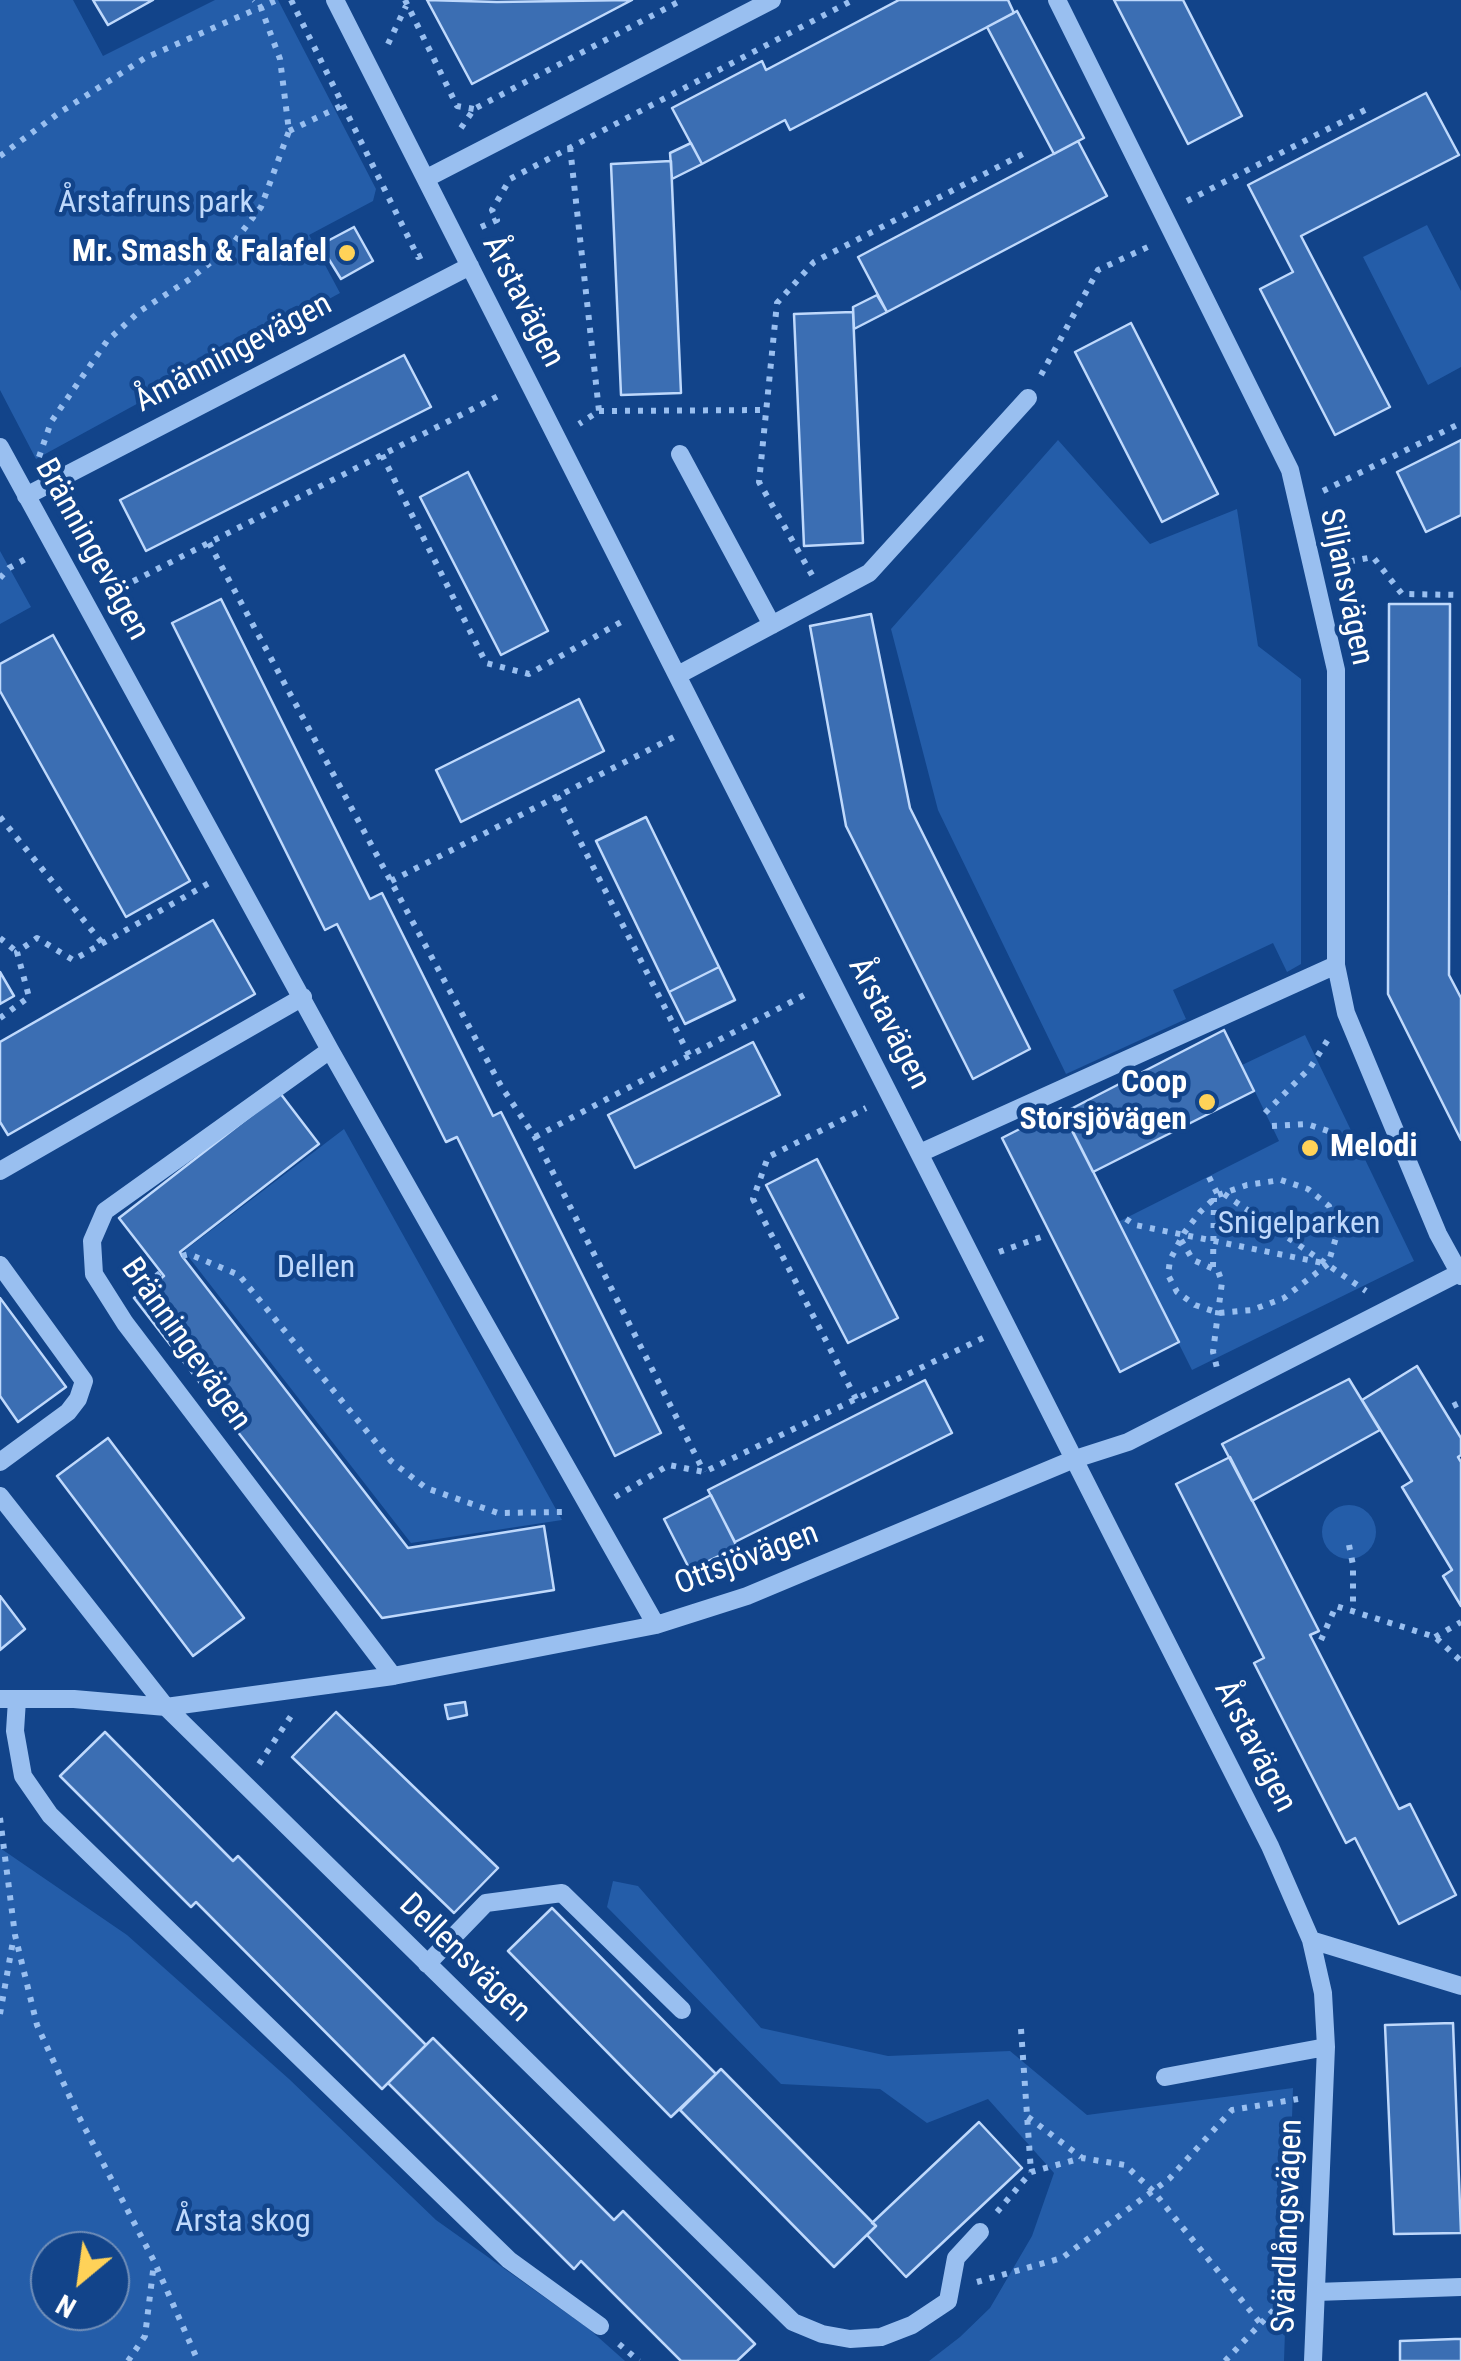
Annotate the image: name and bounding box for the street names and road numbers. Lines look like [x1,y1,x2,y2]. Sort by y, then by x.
street label: Årstavägen [473,230,571,374]
street label: Åmänningevägen [129,286,339,422]
street label: Bränningevägen [25,453,157,647]
street label: Siljansvägen [1310,505,1380,669]
street label: Årstavägen [839,952,937,1096]
street label: Bränningevägen [112,1251,258,1439]
street label: Ottsjövägen [670,1515,824,1605]
street label: Årstavägen [1205,1675,1303,1819]
street label: Dellensvägen [390,1887,538,2031]
street label: Svärdlångsvägen [1266,2118,1312,2334]

